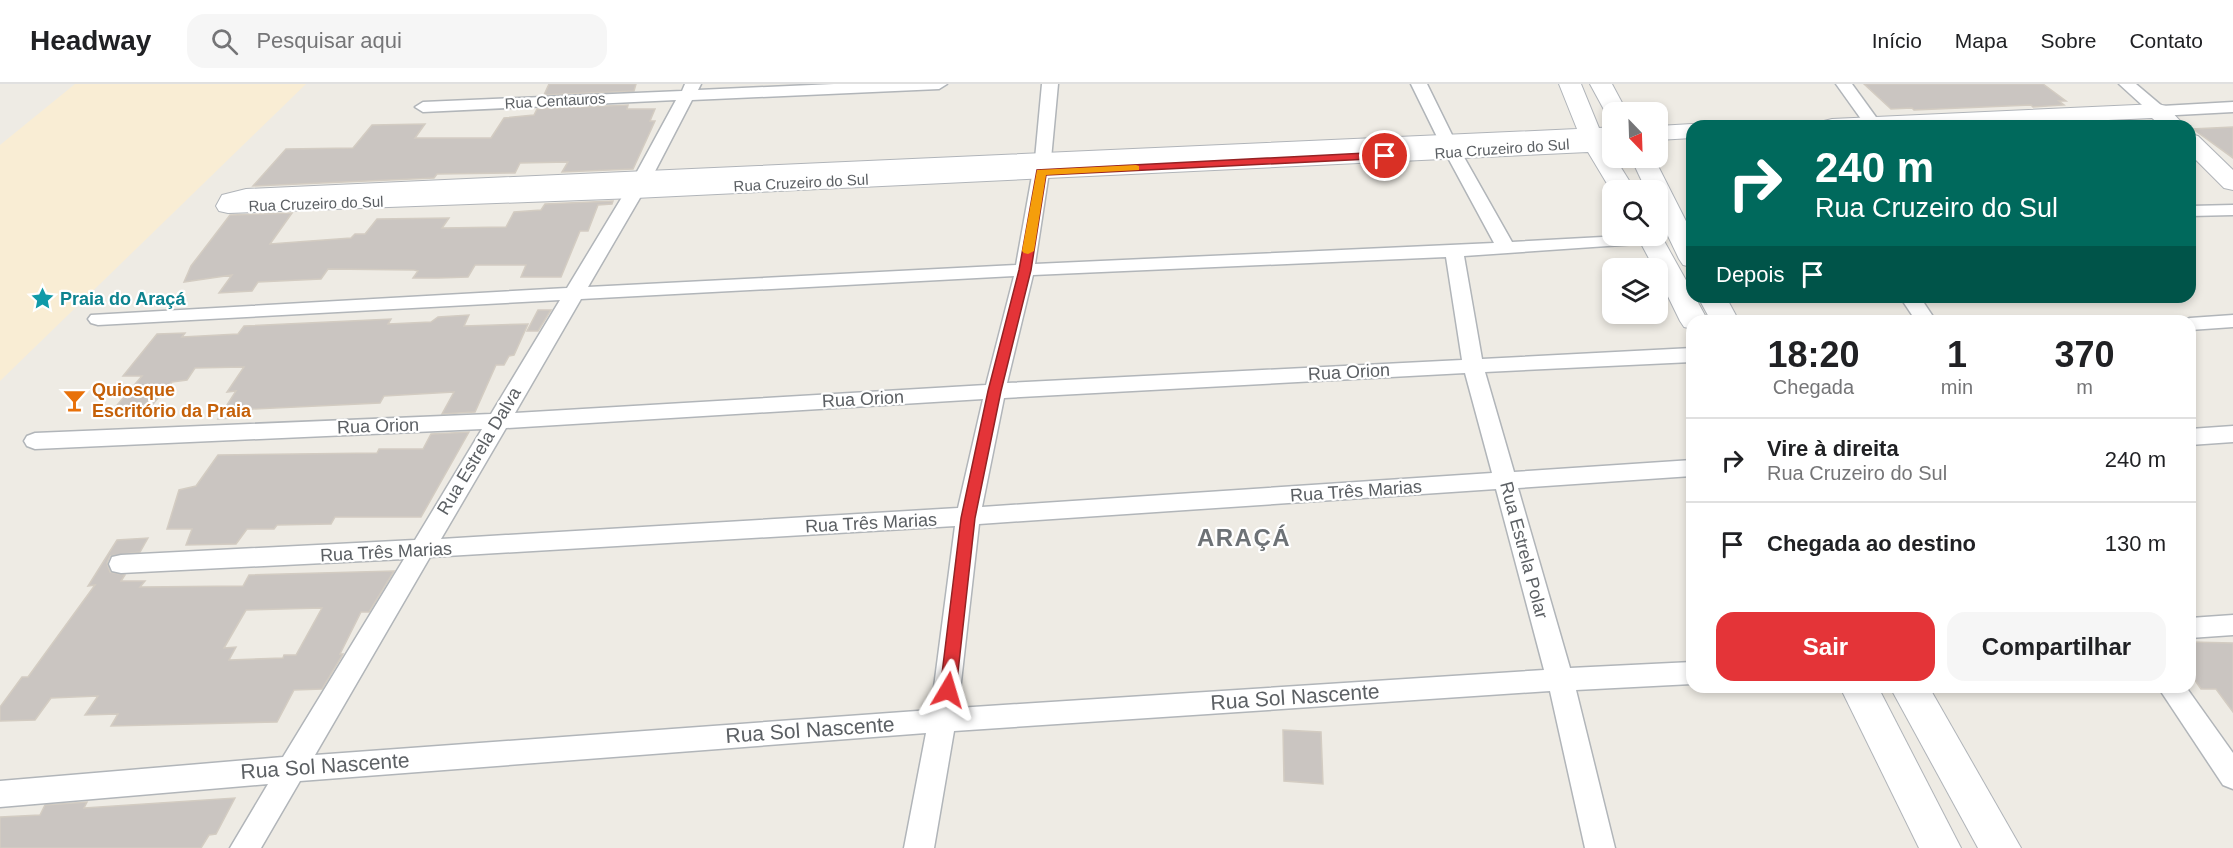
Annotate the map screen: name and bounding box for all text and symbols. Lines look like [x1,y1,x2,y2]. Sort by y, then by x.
search box [187,14,607,68]
text: Headway [30,25,151,56]
icon: search [208,25,241,58]
text: Pesquisar aqui [256,28,402,53]
text: Início [1872,29,1922,52]
text: Mapa [1955,29,2007,52]
text: Sobre [2040,29,2096,52]
text: Contato [2129,29,2203,52]
street label: Rua Centauros [504,89,606,112]
north arrow [1602,102,1668,168]
map controls [1602,102,1668,324]
pin [1359,130,1410,181]
street label: Rua Cruzeiro do Sul [1434,135,1570,162]
icon: arrive [1368,139,1401,172]
icon: right [1716,144,1794,222]
text: 240 m [1815,144,1934,191]
street label: Rua Cruzeiro do Sul [733,170,869,195]
button: search [1602,180,1668,246]
street label: Rua Cruzeiro do Sul [248,193,384,214]
text: Rua Cruzeiro do Sul [1815,193,2058,223]
button: layers [1602,258,1668,324]
icon: arrive [1796,258,1829,291]
text: Depois [1716,262,1784,287]
place icon: Praia do Araçá [29,286,55,312]
place label: Praia do Araçá [60,289,186,309]
text: 18:20 [1767,334,1859,375]
text: 1 [1947,334,1967,375]
text: 370 [2054,334,2115,375]
street label: Rua Orion [1308,360,1390,384]
text: Chegada [1773,376,1854,398]
text: min [1941,376,1973,398]
text: m [2076,376,2093,398]
place label: Quiosque Escritório da Praia [92,380,252,421]
street label: Rua Estrela Dalva [433,383,525,518]
bar icon: Quiosque Escritório da Praia [61,387,87,413]
street label: Rua Orion [822,387,904,411]
street label: Rua Orion [337,415,419,437]
text: Vire à direita [1767,436,1899,461]
icon: right [1716,444,1749,477]
text: 240 m [2105,447,2166,472]
text: Rua Cruzeiro do Sul [1767,462,1947,484]
street label: Rua Três Marias [1289,476,1423,506]
street label: Rua Estrela Polar [1496,479,1552,621]
street label: Rua Três Marias [805,510,937,536]
district label: ARAÇÁ [1197,524,1291,551]
icon: arrive [1716,528,1749,561]
text: Chegada ao destino [1767,531,1976,556]
text: 130 m [2105,531,2166,556]
street label: Rua Três Marias [320,539,452,565]
button: Sair [1716,612,1935,681]
button: Compartilhar [1947,612,2166,681]
position arrow [916,658,980,722]
street label: Rua Sol Nascente [1210,679,1380,714]
street label: Rua Sol Nascente [725,712,895,747]
street label: Rua Sol Nascente [240,748,410,783]

